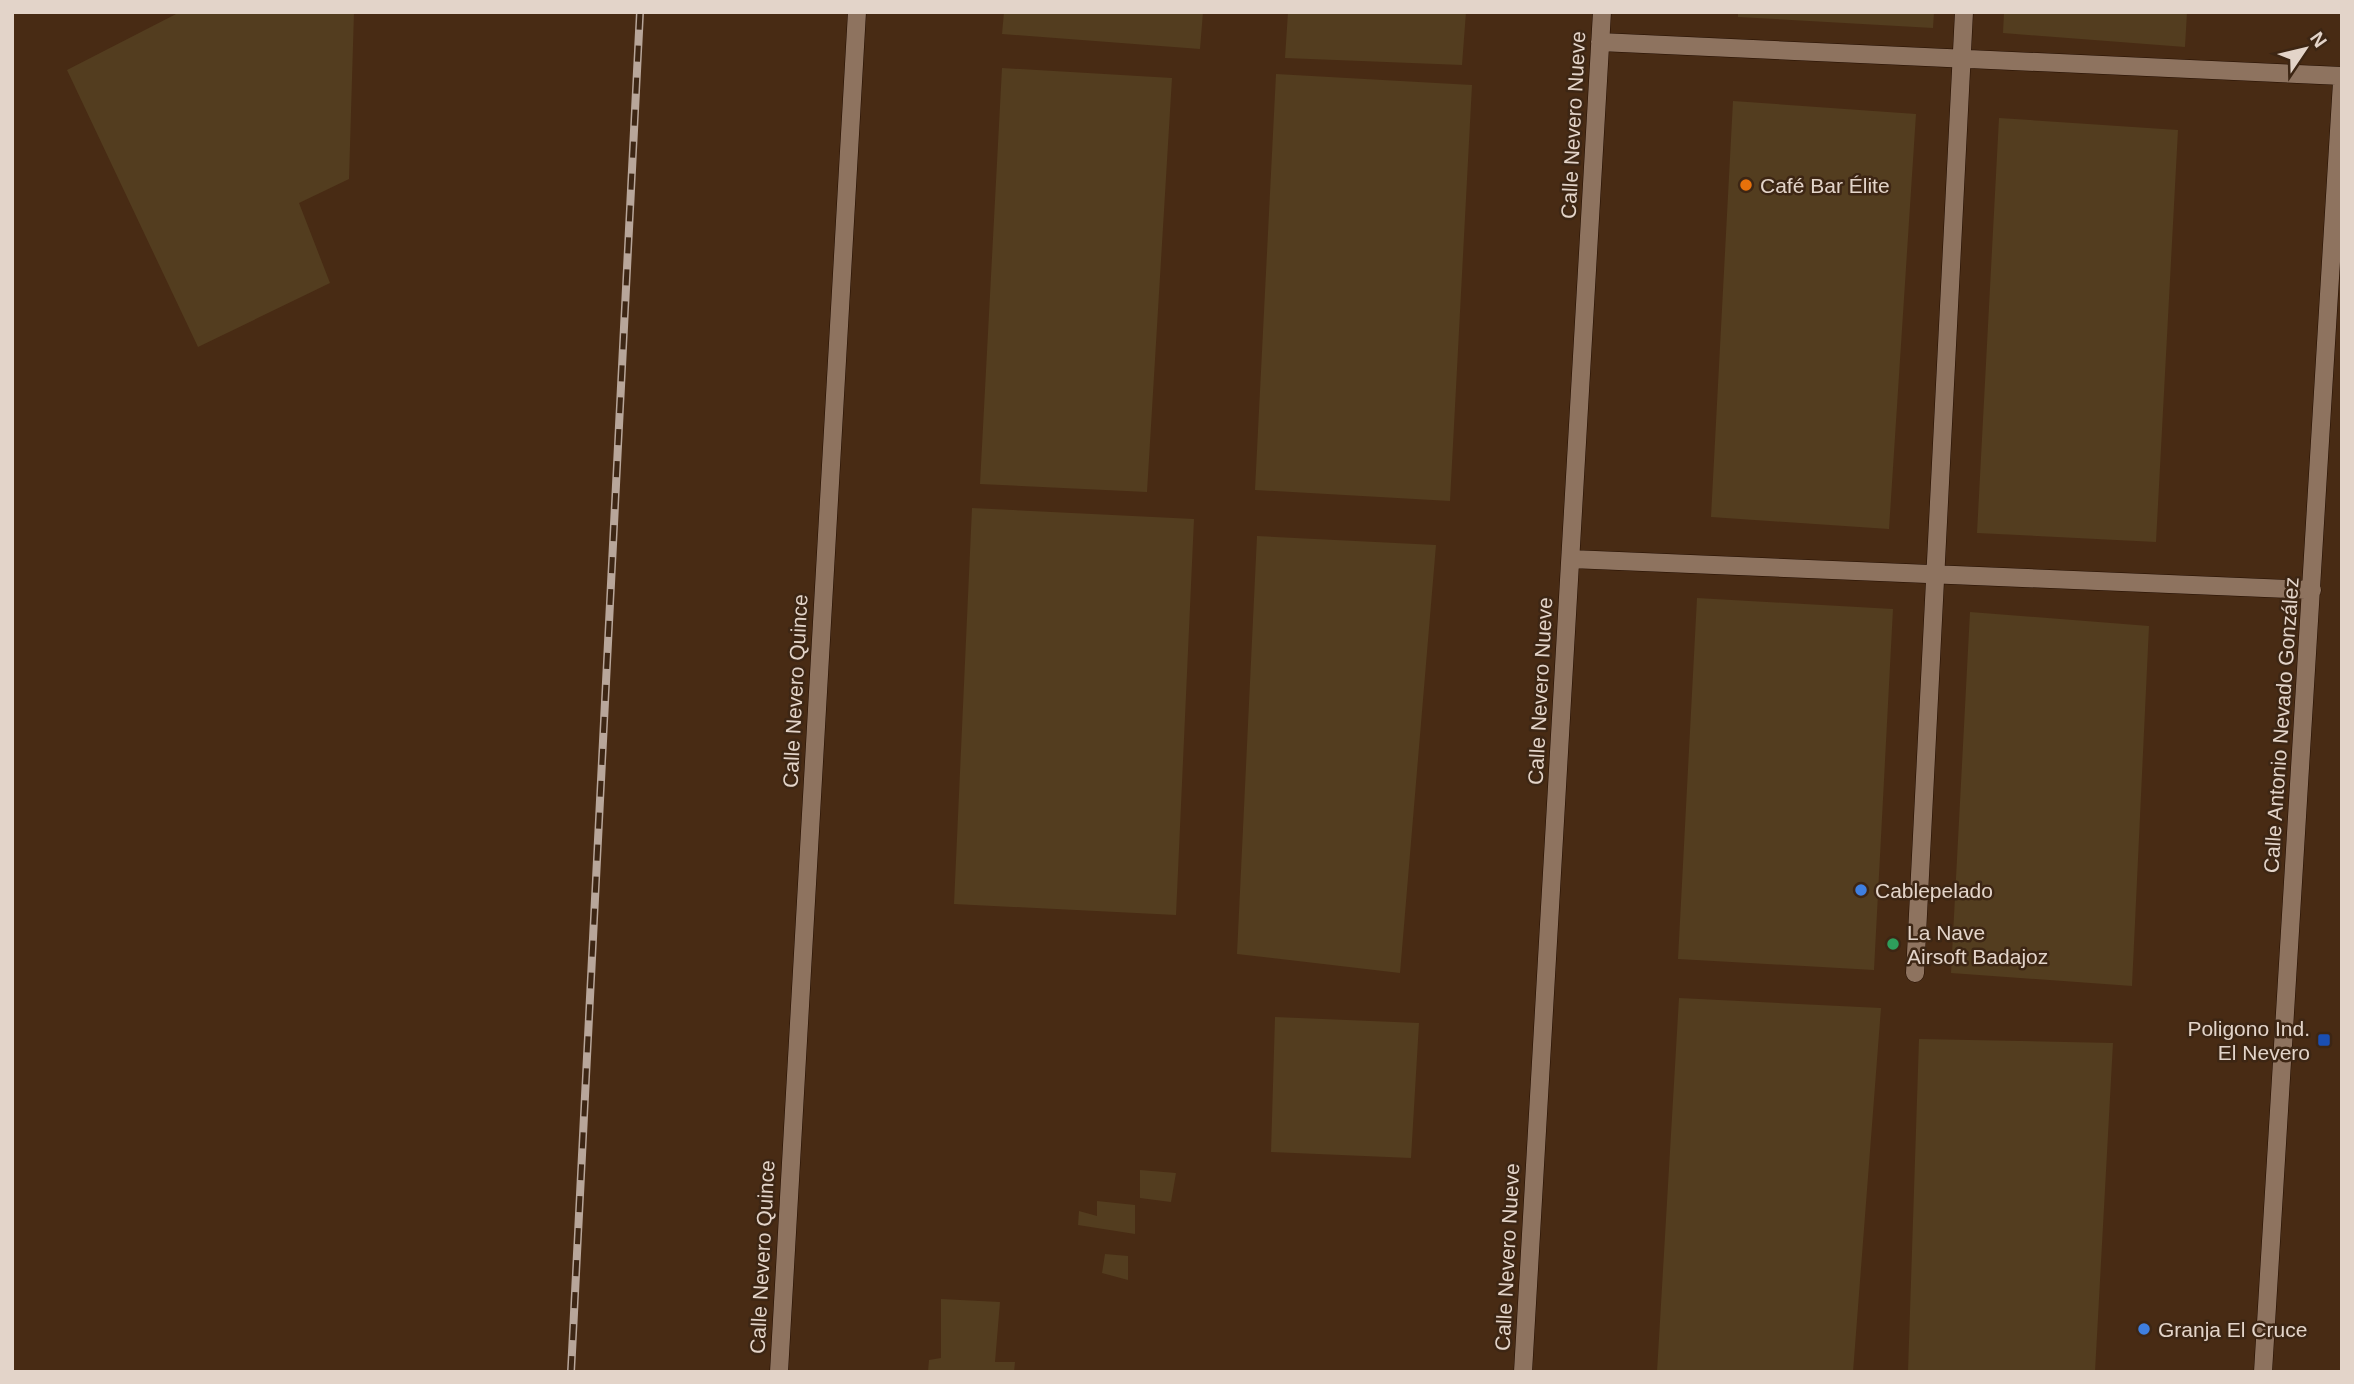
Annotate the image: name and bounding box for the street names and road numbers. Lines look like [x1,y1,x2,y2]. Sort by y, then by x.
street label: Calle Nevero Nueve [1557,31,1589,219]
street label: Calle Antonio Nevado González [2259,576,2303,874]
street label: Calle Nevero Quince [778,594,812,788]
street label: Calle Nevero Nueve [1524,597,1556,785]
street label: Calle Nevero Quince [745,1160,779,1354]
street label: Calle Nevero Nueve [1491,1163,1523,1351]

